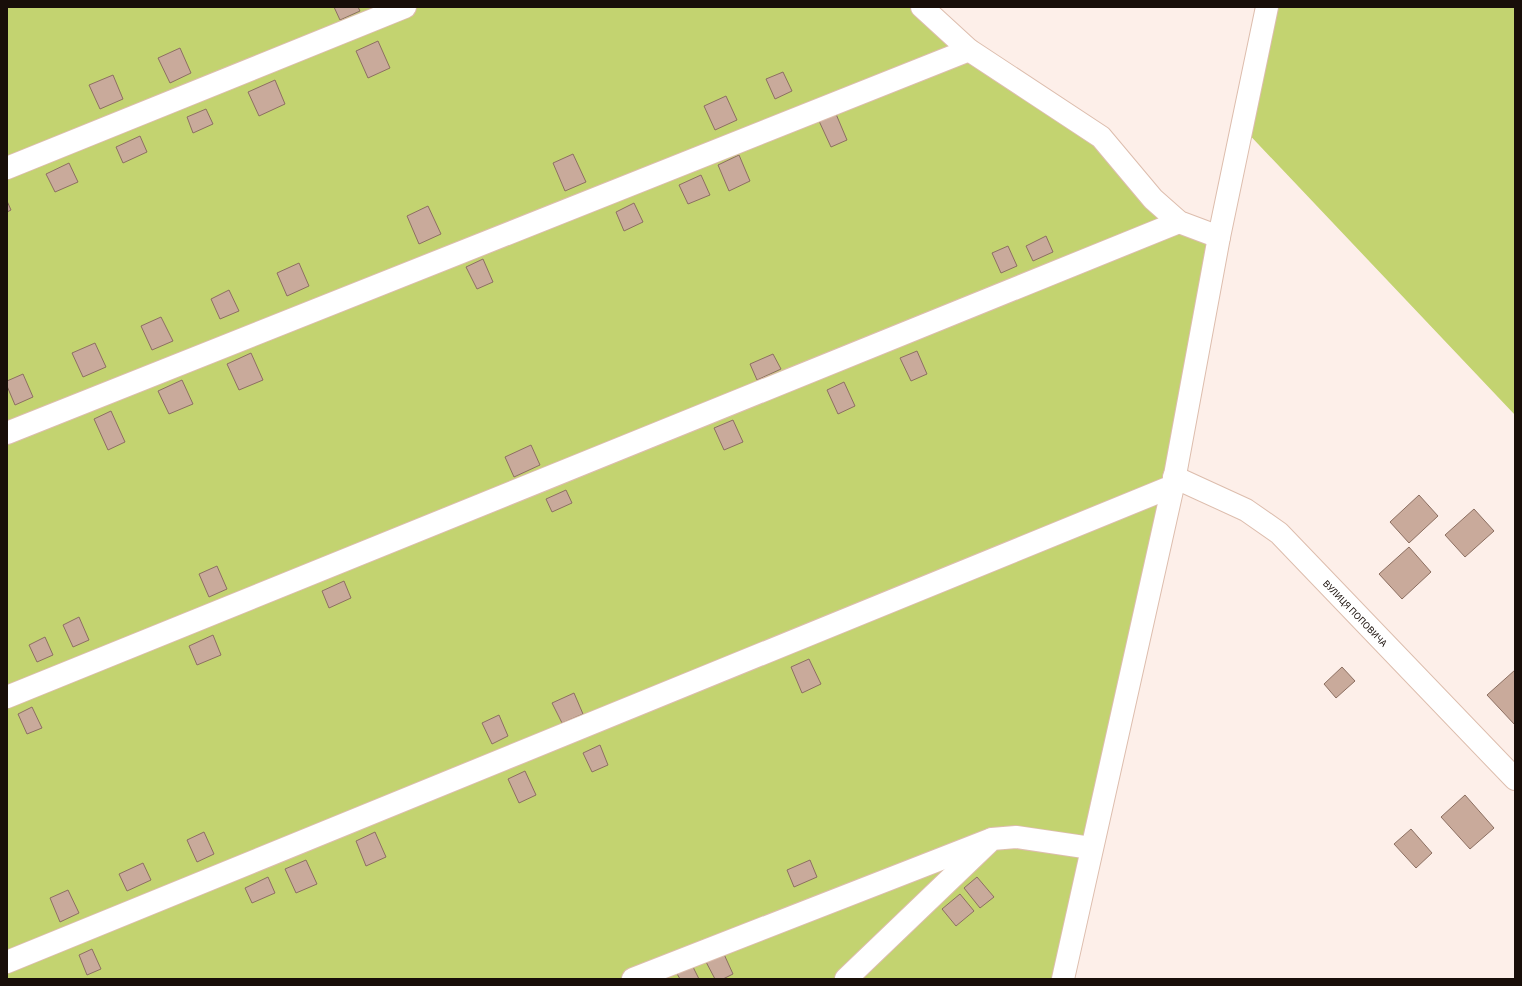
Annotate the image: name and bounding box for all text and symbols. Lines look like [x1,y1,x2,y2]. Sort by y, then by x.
street label: ВУЛИЦЯ ПОПОВИЧА [1319,577,1391,650]

